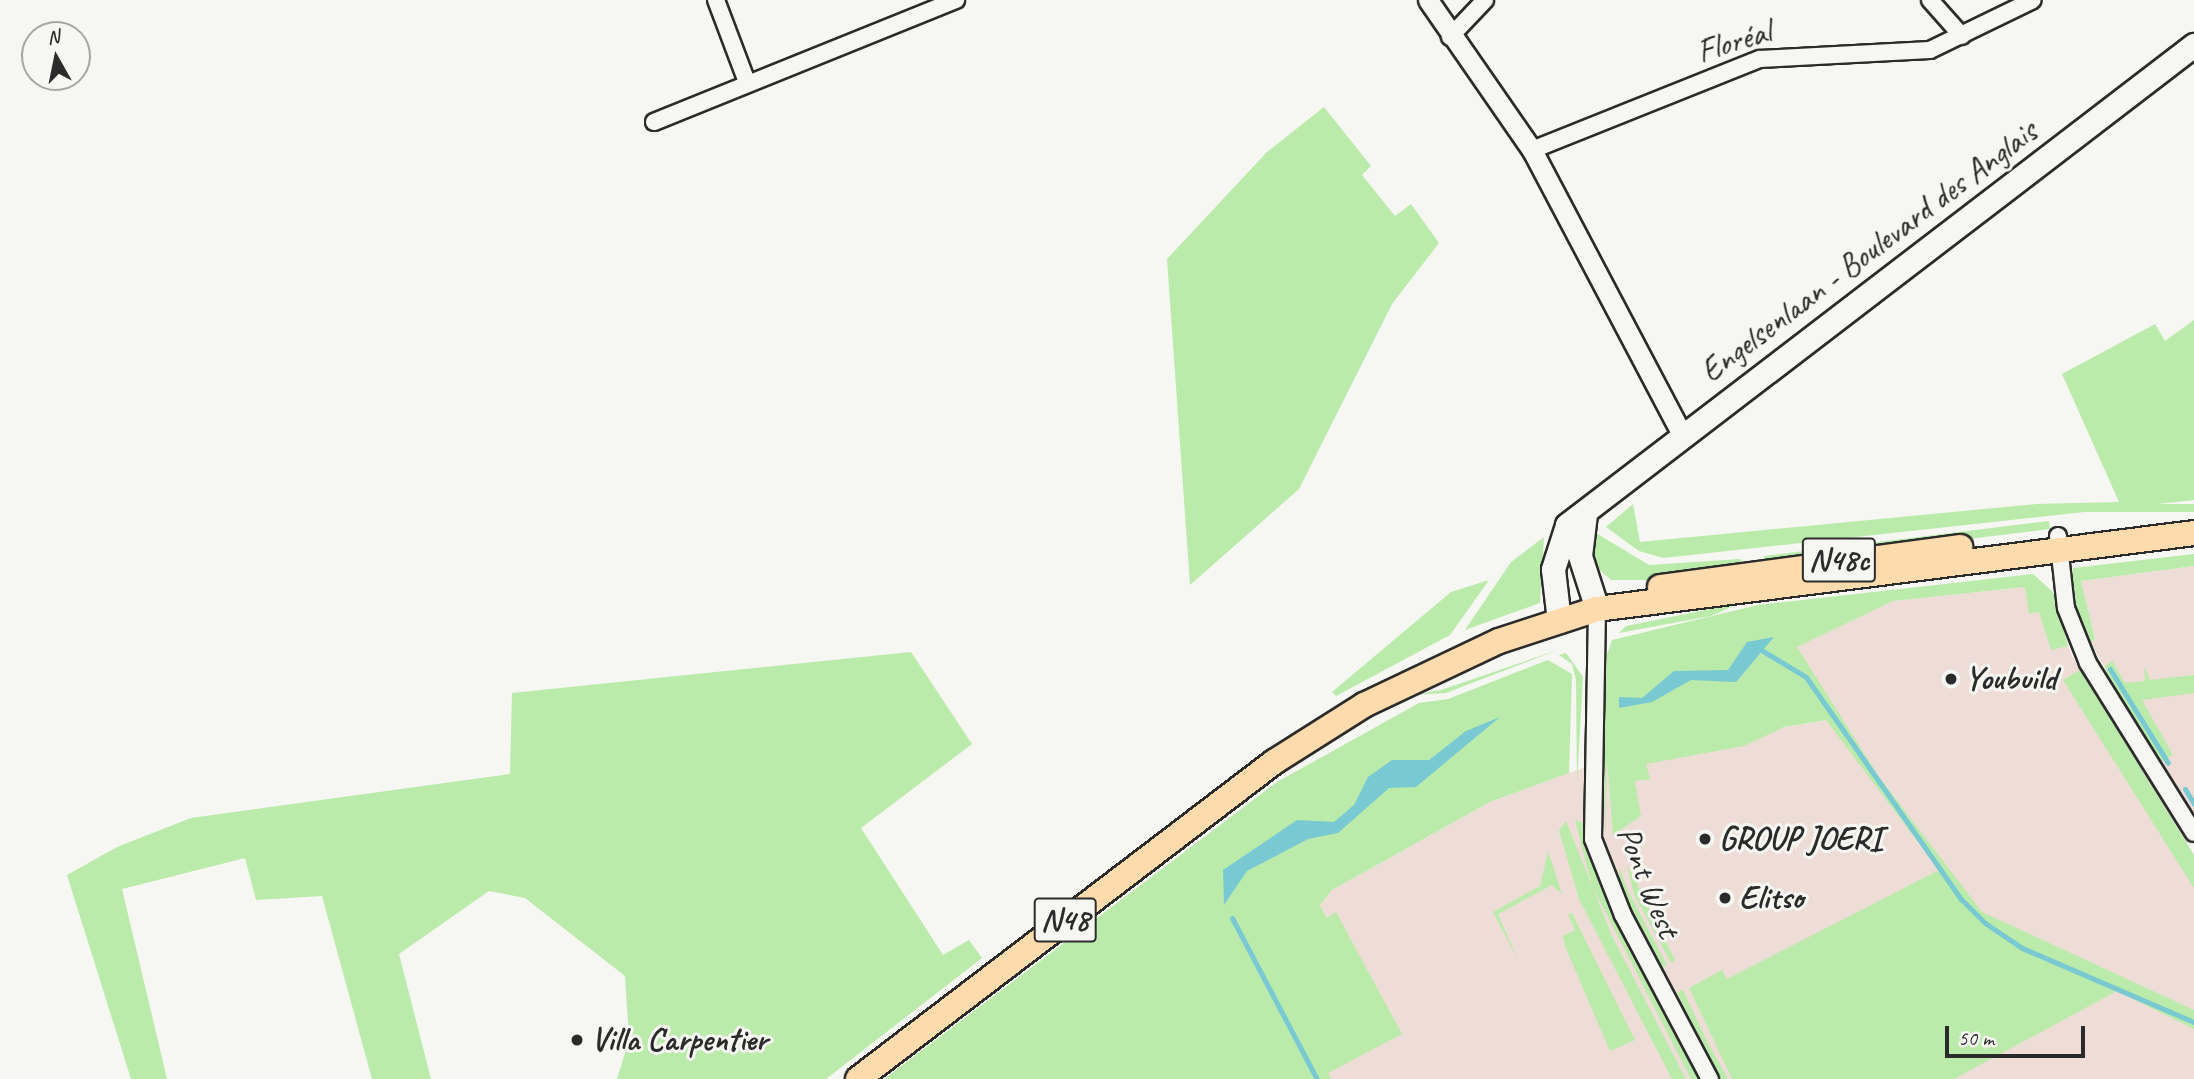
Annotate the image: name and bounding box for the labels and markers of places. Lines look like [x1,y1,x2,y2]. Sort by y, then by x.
place label: Youbuild [1965,659,2056,699]
marker: Youbuild [1943,671,1959,687]
place label: GROUP JOERI [1719,819,1883,859]
marker: GROUP JOERI [1697,831,1713,847]
place label: Elitso [1739,878,1803,918]
marker: Elitso [1717,890,1733,906]
place label: Villa Carpentier [591,1020,768,1060]
marker: Villa Carpentier [569,1032,585,1048]

